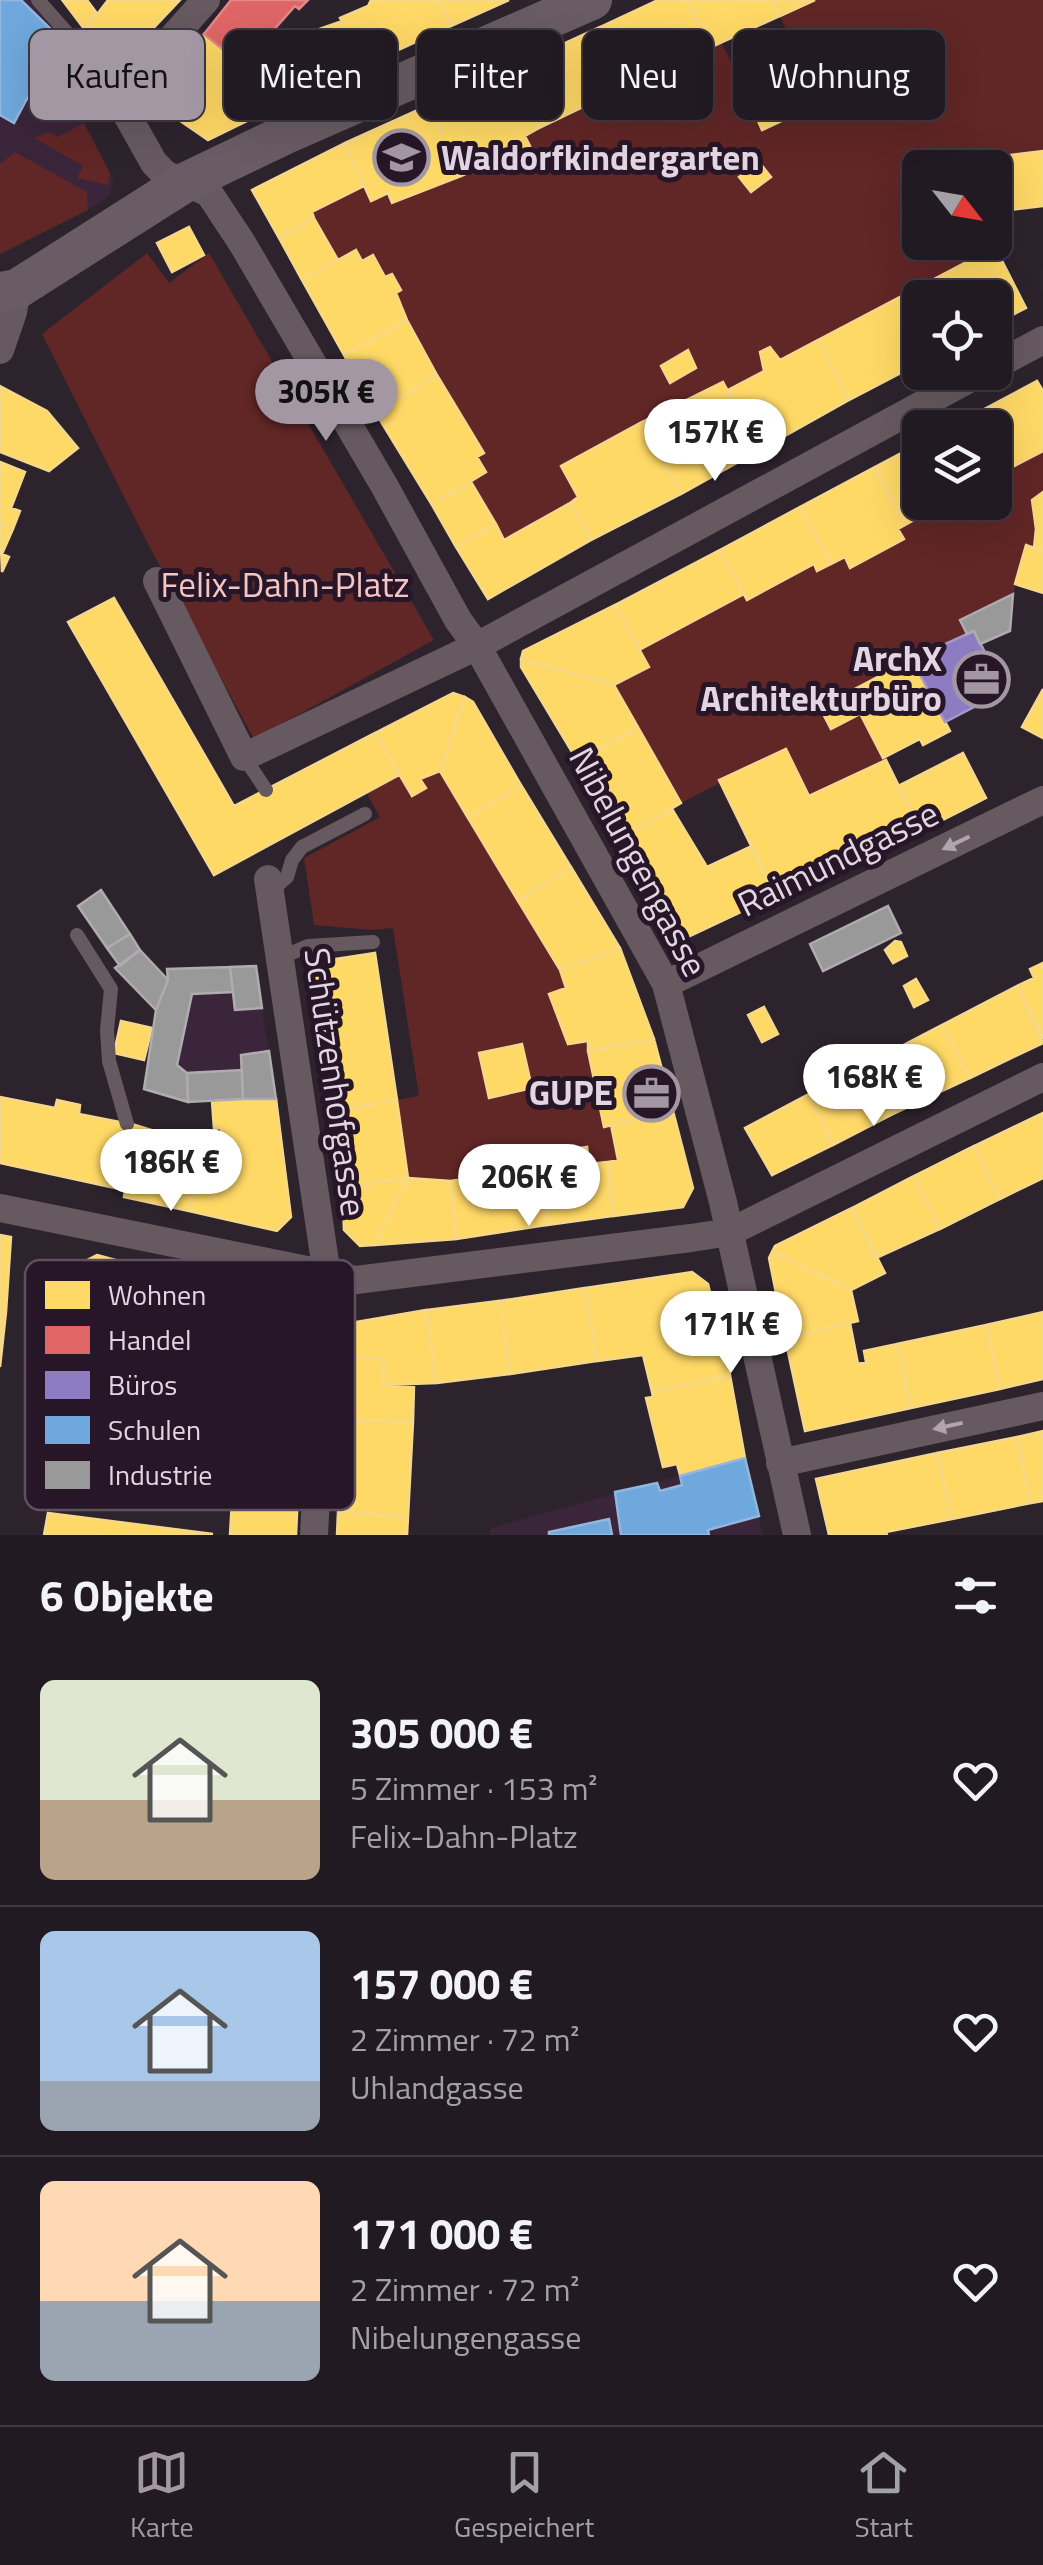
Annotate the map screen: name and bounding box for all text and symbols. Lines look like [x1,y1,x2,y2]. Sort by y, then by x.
chip: Kaufen [30,30,204,120]
chip: Mieten [224,30,397,120]
chip: Filter [417,30,563,120]
chip: Neu [583,30,713,120]
chip: Wohnung [733,30,945,120]
school or university icon: Waldorfkindergarten [372,128,432,188]
place label: Waldorfkindergarten [441,130,760,184]
north arrow [902,150,1012,260]
map controls [902,150,1012,520]
button: locate [902,280,1012,390]
pin: 305K € [245,359,407,444]
text: 305K € [277,367,375,415]
pin: 157K € [634,399,796,484]
text: 157K € [666,407,764,455]
button: layers [902,410,1012,520]
park label: Felix-Dahn-Platz [161,557,409,611]
place label: ArchX Architekturbüro [700,631,942,725]
office icon: ArchX Architekturbüro [951,649,1011,709]
street label: Nibelungengasse [556,737,722,986]
street label: Raimundgasse [728,786,947,930]
one-way arrow [941,834,970,851]
street label: Schützenhofgasse [290,944,382,1220]
pin: 168K € [793,1044,955,1129]
text: 168K € [825,1052,923,1100]
office icon: GUPE [622,1063,682,1123]
place label: GUPE [529,1065,613,1119]
pin: 186K € [90,1129,252,1214]
text: 186K € [122,1137,220,1185]
pin: 206K € [448,1144,610,1229]
text: 206K € [480,1152,578,1200]
legend [25,1260,355,1510]
text: Wohnen [108,1273,206,1316]
pin: 171K € [650,1291,812,1376]
text: 171K € [682,1299,780,1347]
text: Handel [108,1318,191,1361]
text: Büros [108,1363,177,1406]
text: Schulen [108,1408,201,1451]
one-way arrow [932,1419,963,1435]
text: Industrie [108,1453,212,1496]
text: 6 Objekte [40,1563,214,1627]
icon: filters [948,1568,1003,1623]
text: 305 000 € [350,1700,533,1764]
icon: home [120,1720,240,1840]
icon: heart [948,1753,1003,1808]
text: 5 Zimmer · 153 m² [350,1764,597,1812]
text: Felix-Dahn-Platz [350,1812,578,1860]
text: 157 000 € [350,1951,533,2015]
icon: home [120,1971,240,2091]
icon: heart [948,2004,1003,2059]
text: 2 Zimmer · 72 m² [350,2015,579,2063]
text: Uhlandgasse [350,2063,524,2111]
text: 171 000 € [350,2201,533,2265]
icon: home [120,2221,240,2341]
icon: heart [948,2254,1003,2309]
text: 2 Zimmer · 72 m² [350,2265,579,2313]
text: Nibelungengasse [350,2313,581,2361]
tab: Karte [130,2445,194,2548]
tab: Gespeichert [454,2445,594,2548]
tab: Start [855,2445,913,2548]

